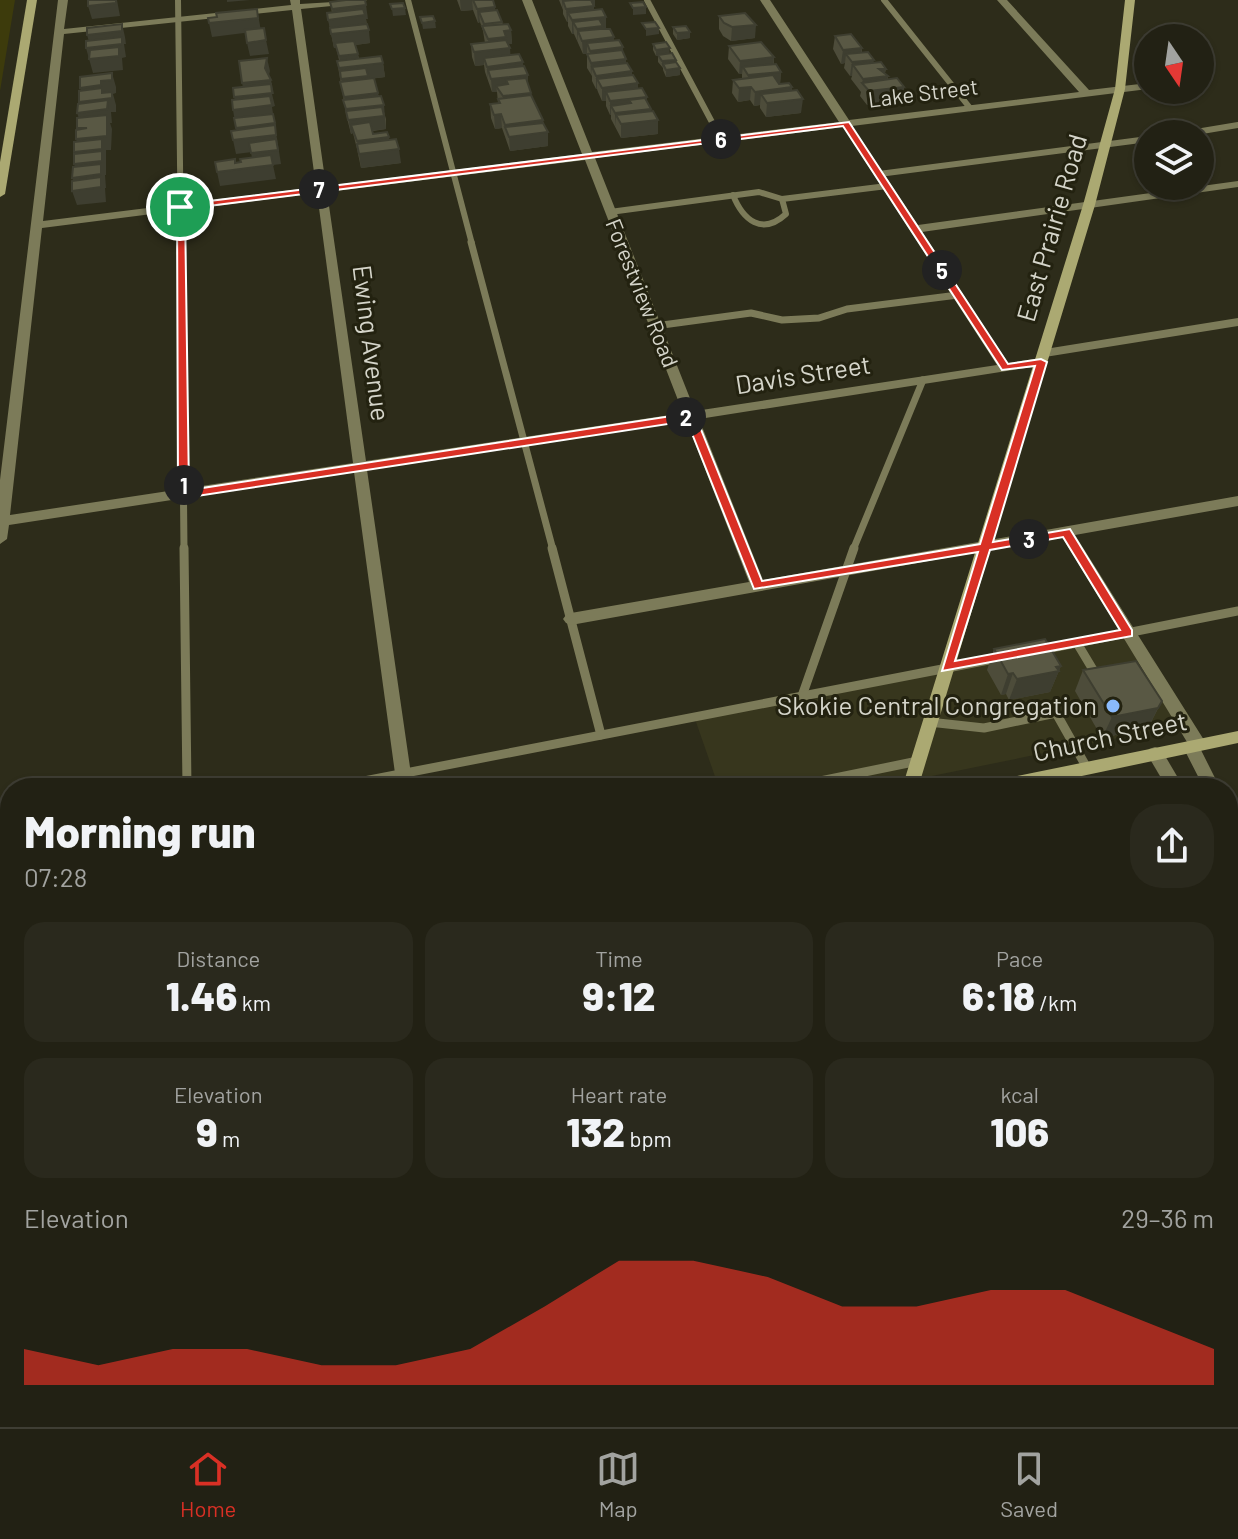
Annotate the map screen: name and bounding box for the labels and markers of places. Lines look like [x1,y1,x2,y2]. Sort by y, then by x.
pin: 6 [701,119,741,159]
pin: 7 [299,169,339,209]
pin [146,173,214,241]
pin: 5 [922,250,962,290]
pin: 2 [666,397,706,437]
pin: 1 [164,465,204,505]
pin: 3 [1009,519,1049,559]
place label: Skokie Central Congregation [777,689,1097,720]
marker: Skokie Central Congregation [1104,697,1122,715]

